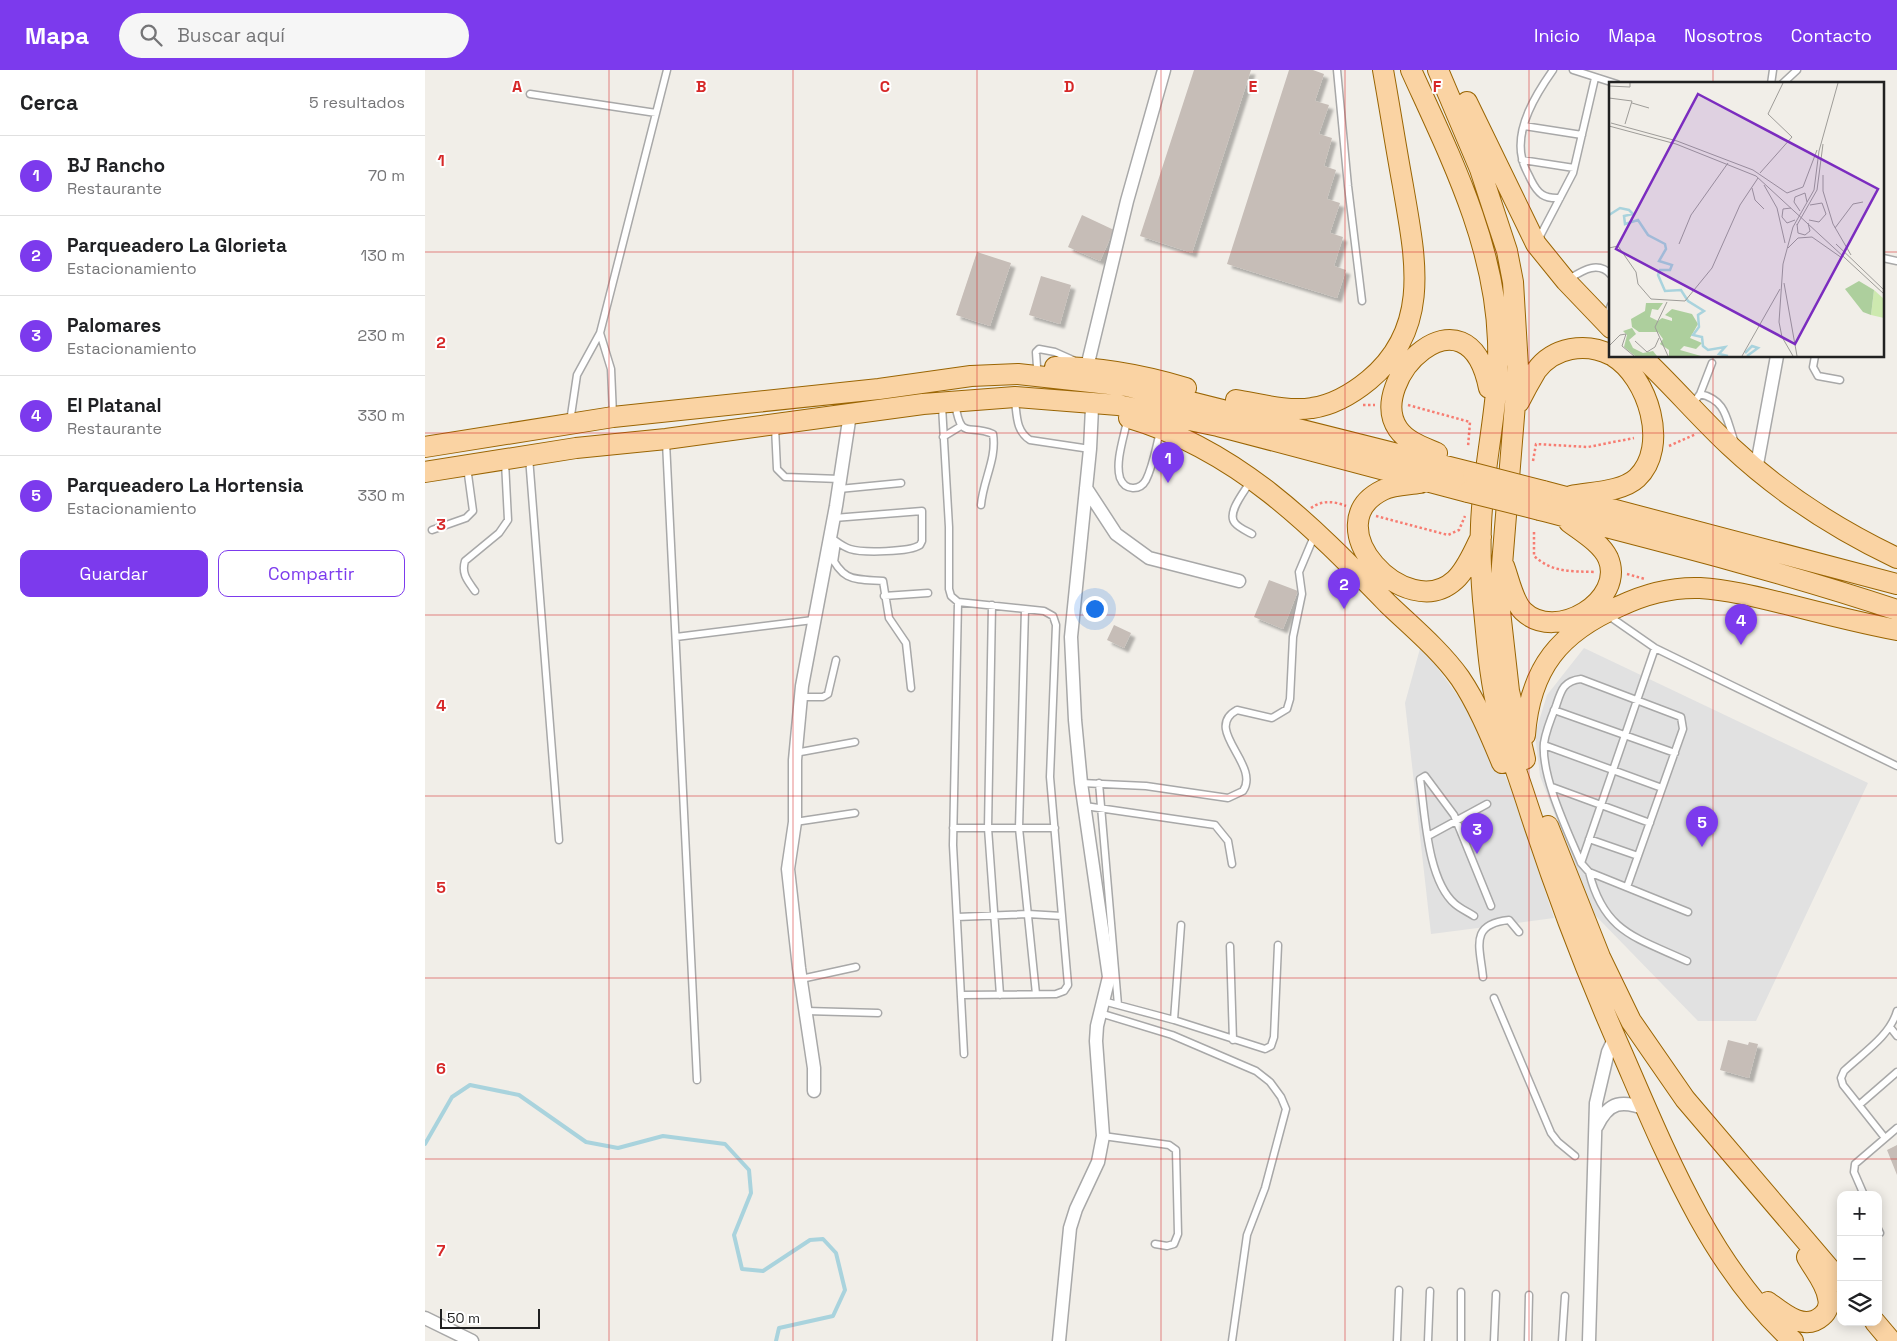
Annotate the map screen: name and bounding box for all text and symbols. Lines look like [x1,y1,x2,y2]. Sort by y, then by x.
search box [119,13,469,58]
text: Mapa [25,20,89,51]
icon: search [137,21,165,49]
text: Buscar aquí [177,23,285,48]
text: Inicio [1534,24,1580,47]
text: Mapa [1608,24,1656,47]
text: Nosotros [1684,24,1763,47]
text: Contacto [1791,24,1872,47]
text: A [512,76,522,97]
text: B [696,76,706,97]
text: C [880,76,890,97]
text: D [1064,76,1074,97]
text: E [1249,76,1258,97]
text: F [1433,76,1442,97]
inset map [1609,82,1885,358]
text: Cerca [20,89,78,116]
text: 5 resultados [309,92,405,113]
text: 1 [437,150,445,171]
text: BJ Rancho [67,153,165,178]
text: 1 [32,165,40,186]
text: 70 m [368,165,405,186]
text: Restaurante [67,178,162,199]
text: Parqueadero La Glorieta [67,233,287,258]
text: 2 [31,245,41,266]
text: 130 m [361,245,405,266]
text: Estacionamiento [67,258,197,279]
text: Palomares [67,313,161,338]
text: 3 [31,325,41,346]
text: 230 m [358,325,405,346]
text: 2 [436,332,446,353]
text: Estacionamiento [67,338,197,359]
text: El Platanal [67,393,162,418]
text: 4 [31,405,41,426]
text: 330 m [358,405,405,426]
text: Restaurante [67,418,162,439]
pin: 1 [1152,442,1184,483]
text: Parqueadero La Hortensia [67,473,303,498]
text: 5 [31,485,41,506]
text: 330 m [358,485,405,506]
text: Estacionamiento [67,498,197,519]
text: 3 [436,514,446,535]
button: Guardar [20,550,208,597]
button: Compartir [218,550,405,597]
pin: 2 [1328,568,1360,609]
your location [1082,596,1108,622]
pin: 4 [1725,604,1757,645]
text: 4 [436,695,446,716]
pin: 5 [1686,806,1718,847]
pin: 3 [1461,813,1493,854]
text: 5 [436,877,446,898]
text: 6 [436,1058,446,1079]
map controls [1837,1191,1882,1326]
button: + [1837,1191,1882,1236]
button: − [1837,1236,1882,1281]
text: 7 [437,1240,446,1261]
button: layers [1837,1281,1882,1326]
scale bar [440,1306,540,1329]
text: 50 m [447,1309,480,1327]

